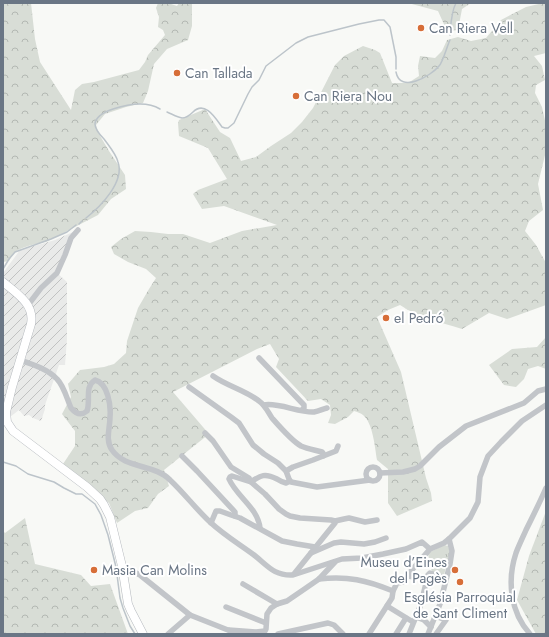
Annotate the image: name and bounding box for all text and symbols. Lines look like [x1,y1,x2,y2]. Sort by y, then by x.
place label: Can Riera Vell [429,18,513,38]
marker: Can Riera Vell [416,23,426,33]
place label: Can Tallada [185,63,253,83]
marker: Can Tallada [172,68,182,78]
place label: Can Riera Nou [304,86,392,106]
marker: Can Riera Nou [291,91,301,101]
place label: el Pedró [394,308,444,328]
marker: el Pedró [381,313,391,323]
place label: Museu d’Eines del Pagès [361,552,447,588]
place label: Masia Can Molins [102,560,207,580]
marker: Masia Can Molins [89,565,99,575]
marker: Museu d’Eines del Pagès [450,565,460,575]
marker: Església Parroquial de Sant Climent [455,577,465,587]
place label: Església Parroquial de Sant Climent [404,587,516,623]

